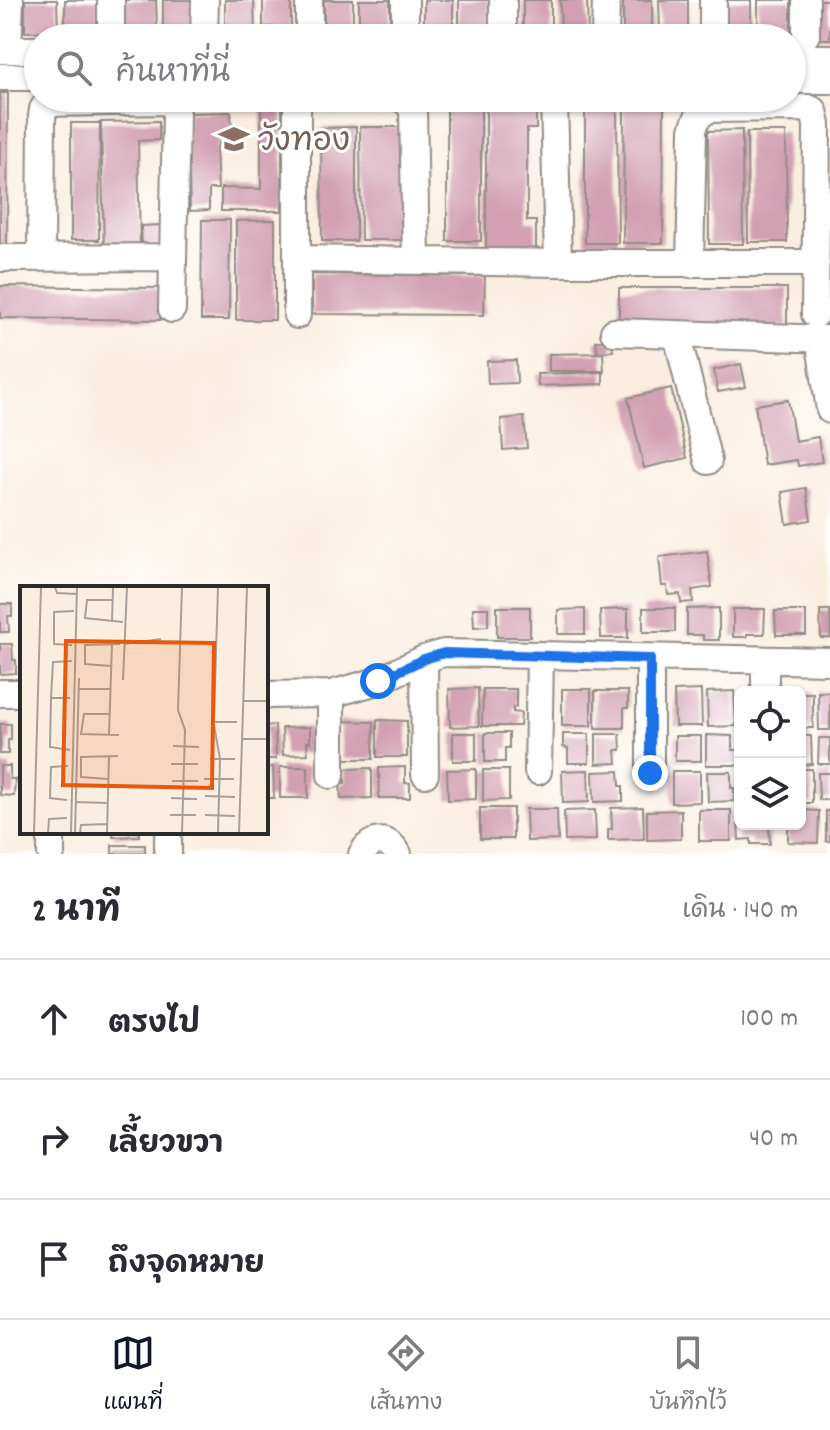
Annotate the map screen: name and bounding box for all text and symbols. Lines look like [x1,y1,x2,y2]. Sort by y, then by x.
search box [24,24,806,112]
icon: search [52,46,96,90]
text: ค้นหาที่นี่ [116,54,230,97]
place label: วังทอง [258,121,350,167]
school or university icon: วังทอง [217,122,251,156]
inset map [20,586,268,834]
route start [360,663,396,699]
map controls [734,686,806,830]
button: locate [734,686,806,758]
route end [632,755,668,791]
button: layers [734,758,806,830]
text: 2 นาที [32,889,120,938]
text: เดิน · 140 m [682,893,798,930]
icon: ahead [32,997,76,1041]
text: 100 m [740,1001,798,1038]
text: ตรงไป [108,1005,200,1048]
icon: right [32,1117,76,1161]
text: 40 m [749,1121,798,1158]
text: เลี้ยวขวา [108,1125,223,1168]
icon: arrive [32,1237,76,1281]
text: ถึงจุดหมาย [108,1245,265,1288]
tab: แผนที่ [103,1331,163,1420]
tab: เส้นทาง [370,1331,442,1420]
tab: บันทึกไว้ [649,1331,727,1420]

